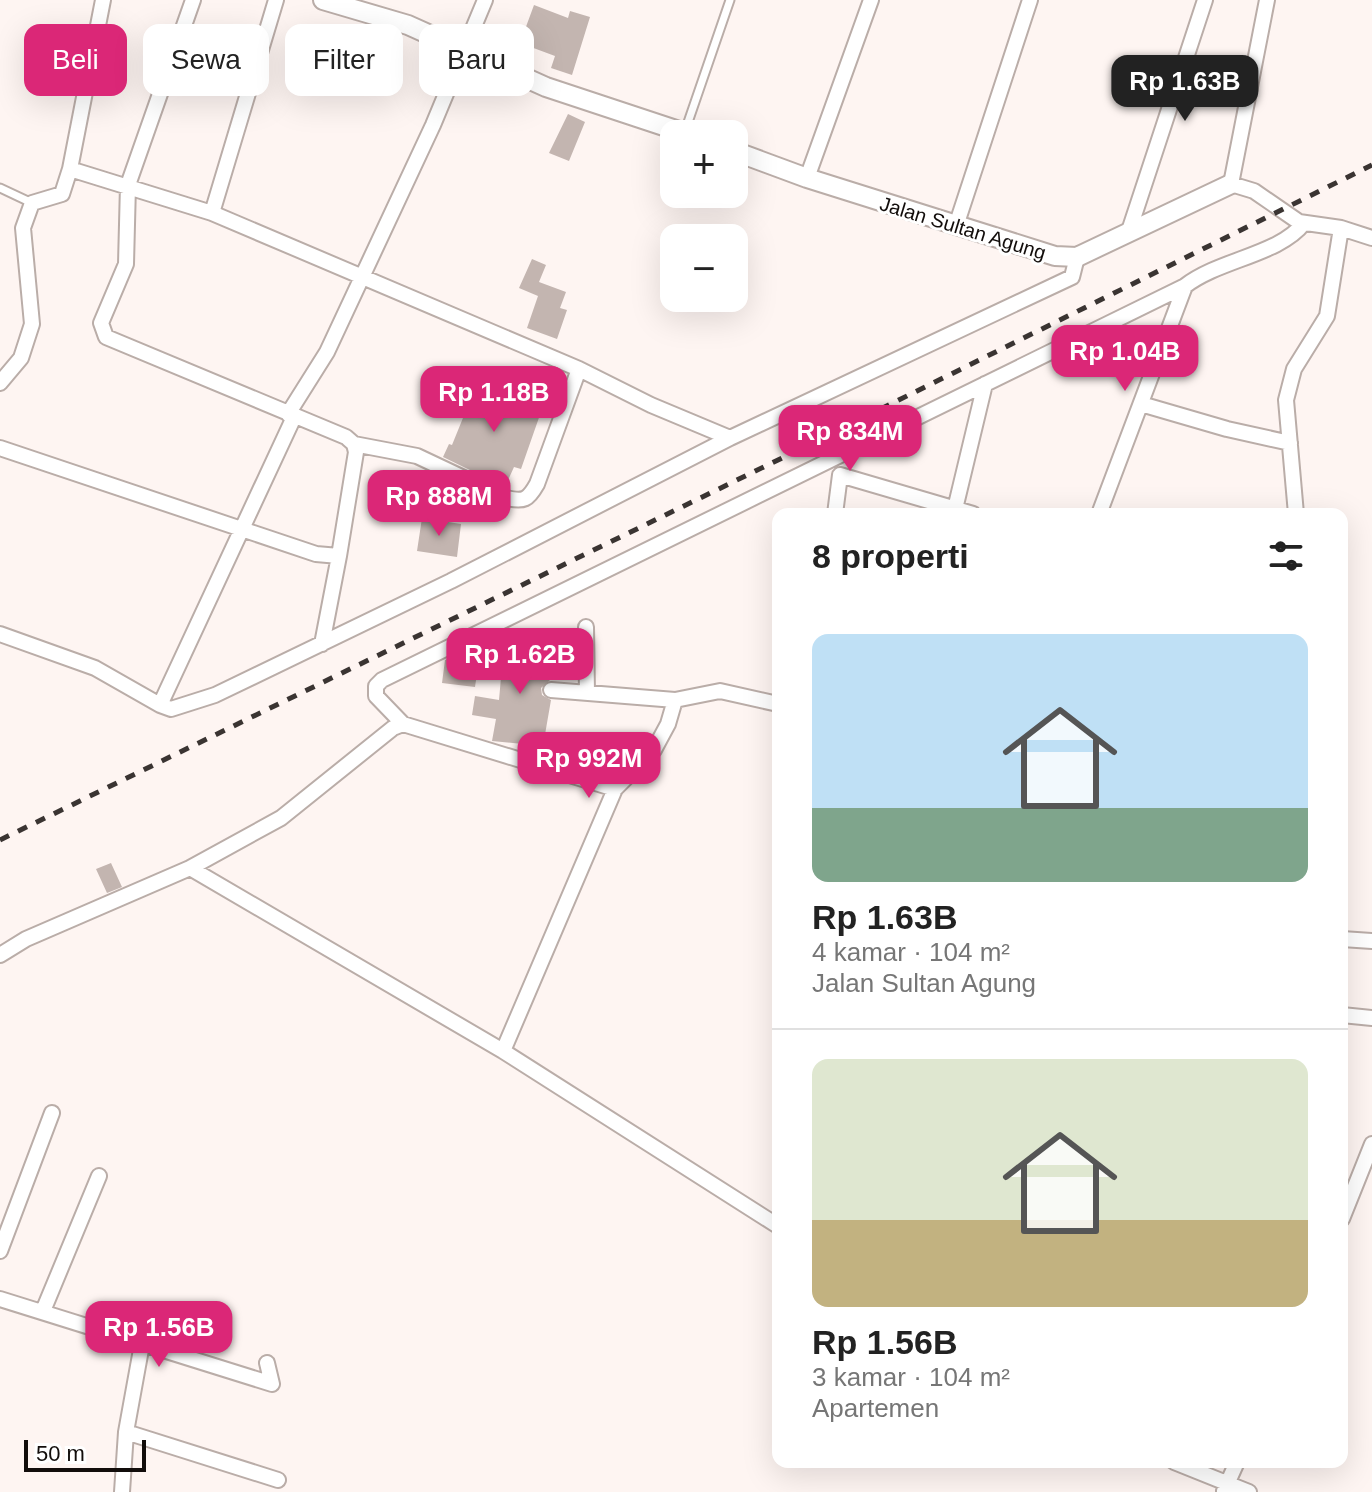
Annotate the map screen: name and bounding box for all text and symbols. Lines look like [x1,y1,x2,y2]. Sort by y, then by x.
chip: Beli [24,24,127,96]
chip: Sewa [143,24,269,96]
chip: Filter [285,24,403,96]
chip: Baru [419,24,534,96]
pin: Rp 1.63B [1102,55,1268,123]
text: Rp 1.63B [1129,66,1241,96]
map controls [660,120,748,312]
button: + [660,120,748,208]
street label: Jalan Sultan Agung [877,192,1049,264]
button: − [660,224,748,312]
pin: Rp 1.04B [1042,325,1208,393]
text: Rp 1.04B [1069,336,1181,366]
pin: Rp 1.18B [411,366,577,434]
text: Rp 1.18B [438,377,550,407]
pin: Rp 834M [776,405,924,473]
text: Rp 834M [797,416,903,446]
pin: Rp 888M [365,470,513,538]
text: Rp 888M [386,481,492,511]
icon: filters [1264,534,1308,578]
text: 8 properti [812,537,969,575]
pin: Rp 1.62B [437,628,603,696]
text: Rp 1.62B [464,639,576,669]
icon: home [988,686,1132,830]
pin: Rp 992M [515,732,663,800]
text: Rp 992M [536,743,642,773]
text: Rp 1.63B [812,898,958,936]
text: 4 kamar · 104 m² [812,937,1010,967]
text: Jalan Sultan Agung [812,968,1036,998]
icon: home [988,1111,1132,1255]
pin: Rp 1.56B [76,1301,242,1369]
text: Rp 1.56B [103,1312,215,1342]
text: Rp 1.56B [812,1323,958,1361]
text: 3 kamar · 104 m² [812,1362,1010,1392]
text: Apartemen [812,1393,939,1423]
scale bar [24,1436,146,1472]
text: 50 m [36,1441,85,1466]

